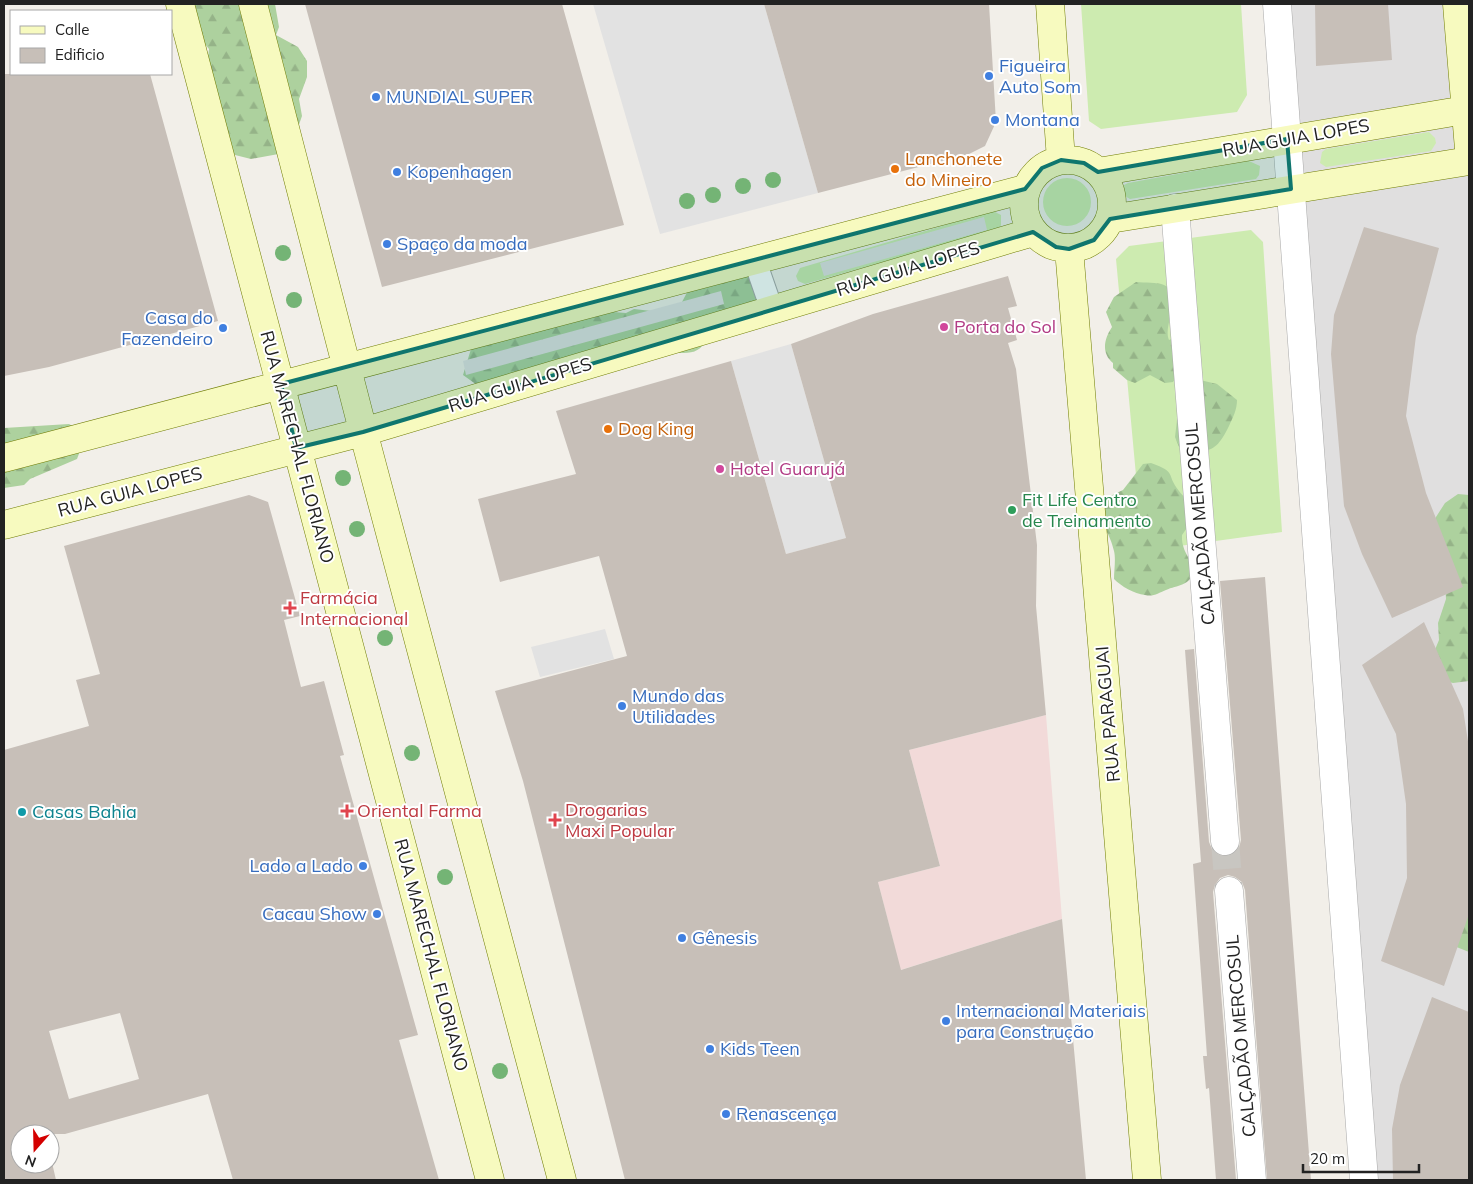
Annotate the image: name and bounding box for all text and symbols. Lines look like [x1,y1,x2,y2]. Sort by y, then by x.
legend [10,10,172,75]
text: Calle [55,20,89,39]
text: Edificio [55,45,105,64]
place label: Figueira Auto Som [999,54,1081,98]
marker: Figueira Auto Som [983,70,995,82]
place label: MUNDIAL SUPER [386,85,533,108]
marker: MUNDIAL SUPER [370,91,382,103]
place label: Montana [1005,108,1080,131]
street label: RUA GUIA LOPES [1221,113,1371,162]
marker: Montana [989,114,1001,126]
place label: Lanchonete do Mineiro [905,147,1002,191]
place label: Kopenhagen [407,160,512,183]
marker: Lanchonete do Mineiro [889,163,901,175]
marker: Kopenhagen [391,166,403,178]
place label: Spaço da moda [397,232,528,255]
street label: RUA GUIA LOPES [833,236,982,301]
marker: Spaço da moda [381,238,393,250]
place label: Casa do Fazendeiro [121,306,213,350]
place label: Porta do Sol [954,315,1056,338]
marker: Porta do Sol [938,321,950,333]
marker: Casa do Fazendeiro [217,322,229,334]
street label: RUA MARECHAL FLORIANO [255,328,340,566]
street label: RUA GUIA LOPES [445,352,594,417]
place label: Dog King [618,417,694,440]
street label: CALÇADÃO MERCOSUL [1179,422,1220,626]
marker: Dog King [602,423,614,435]
place label: Hotel Guarujá [730,457,845,480]
street label: RUA GUIA LOPES [55,461,205,522]
marker: Hotel Guarujá [714,463,726,475]
place label: Fit Life Centro de Treinamento [1022,488,1151,532]
marker: Fit Life Centro de Treinamento [1006,504,1018,516]
place label: Farmácia Internacional [300,586,408,630]
marker: Farmácia Internacional [284,602,296,614]
street label: RUA PARAGUAI [1090,645,1125,783]
place label: Mundo das Utilidades [632,684,725,728]
marker: Mundo das Utilidades [616,700,628,712]
place label: Drogarias Maxi Popular [565,798,675,842]
place label: Oriental Farma [357,799,482,822]
place label: Casas Bahia [32,800,137,823]
marker: Oriental Farma [341,805,353,817]
marker: Casas Bahia [16,806,28,818]
marker: Drogarias Maxi Popular [549,814,561,826]
street label: RUA MARECHAL FLORIANO [389,836,474,1074]
place label: Lado a Lado [249,854,353,877]
marker: Lado a Lado [357,860,369,872]
place label: Cacau Show [262,902,367,925]
marker: Cacau Show [371,908,383,920]
place label: Gênesis [692,926,758,949]
marker: Gênesis [676,932,688,944]
street label: CALÇADÃO MERCOSUL [1220,934,1261,1138]
place label: Internacional Materiais para Construção [956,999,1146,1043]
marker: Internacional Materiais para Construção [940,1015,952,1027]
place label: Kids Teen [720,1037,800,1060]
marker: Kids Teen [704,1043,716,1055]
place label: Renascença [736,1102,837,1125]
marker: Renascença [720,1108,732,1120]
north arrow [10,1124,60,1174]
scale bar [1303,1142,1419,1174]
text: 20 m [1310,1149,1345,1168]
text: N [23,1151,39,1171]

